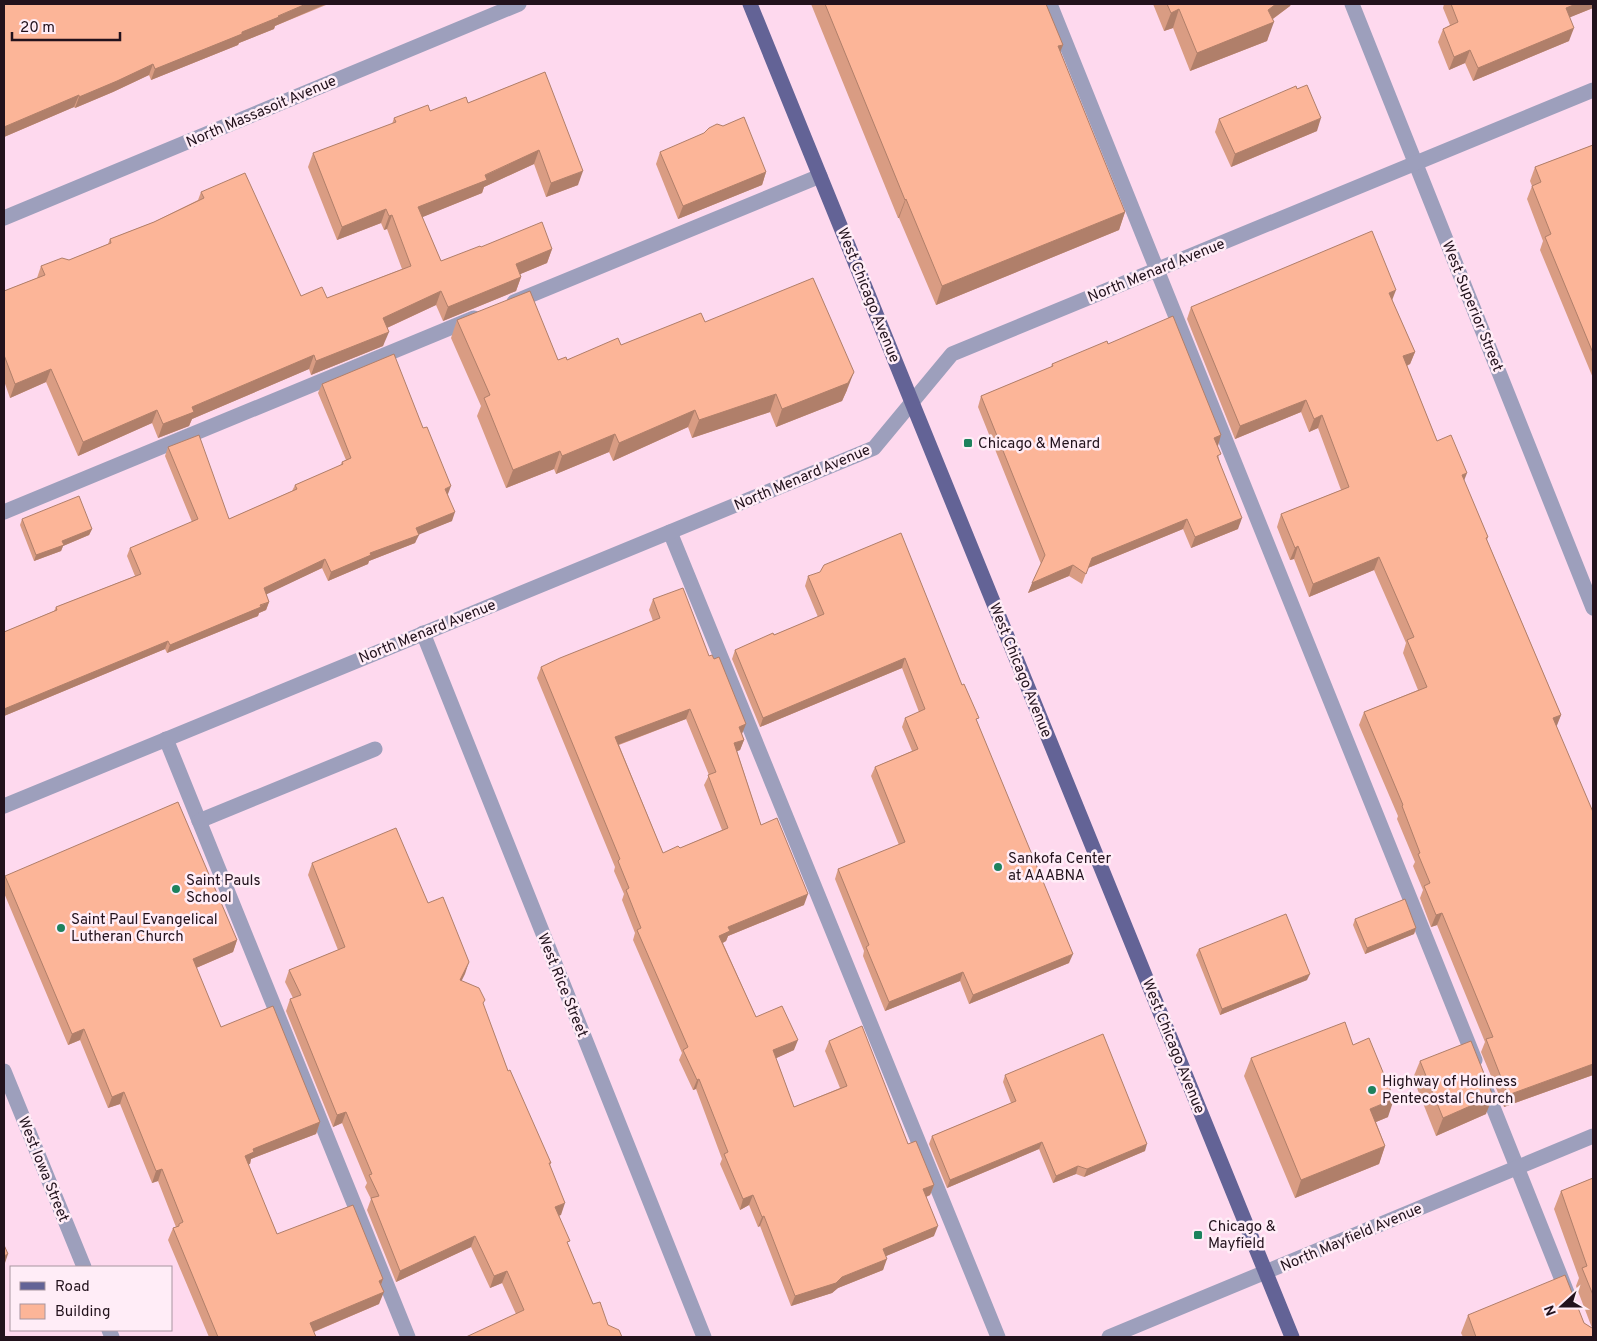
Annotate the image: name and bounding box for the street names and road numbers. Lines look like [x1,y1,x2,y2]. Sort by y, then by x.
street label: North Massasoit Avenue [184,72,340,153]
street label: West Chicago Avenue [832,225,903,366]
street label: North Menard Avenue [1085,235,1228,308]
street label: West Superior Street [1437,238,1507,375]
street label: North Menard Avenue [732,441,874,516]
street label: North Menard Avenue [356,596,499,669]
street label: West Chicago Avenue [984,600,1055,741]
street label: West Rice Street [532,931,591,1040]
street label: West Chicago Avenue [1137,976,1208,1117]
street label: West Iowa Street [13,1114,72,1225]
street label: North Mayfield Avenue [1278,1200,1425,1277]

